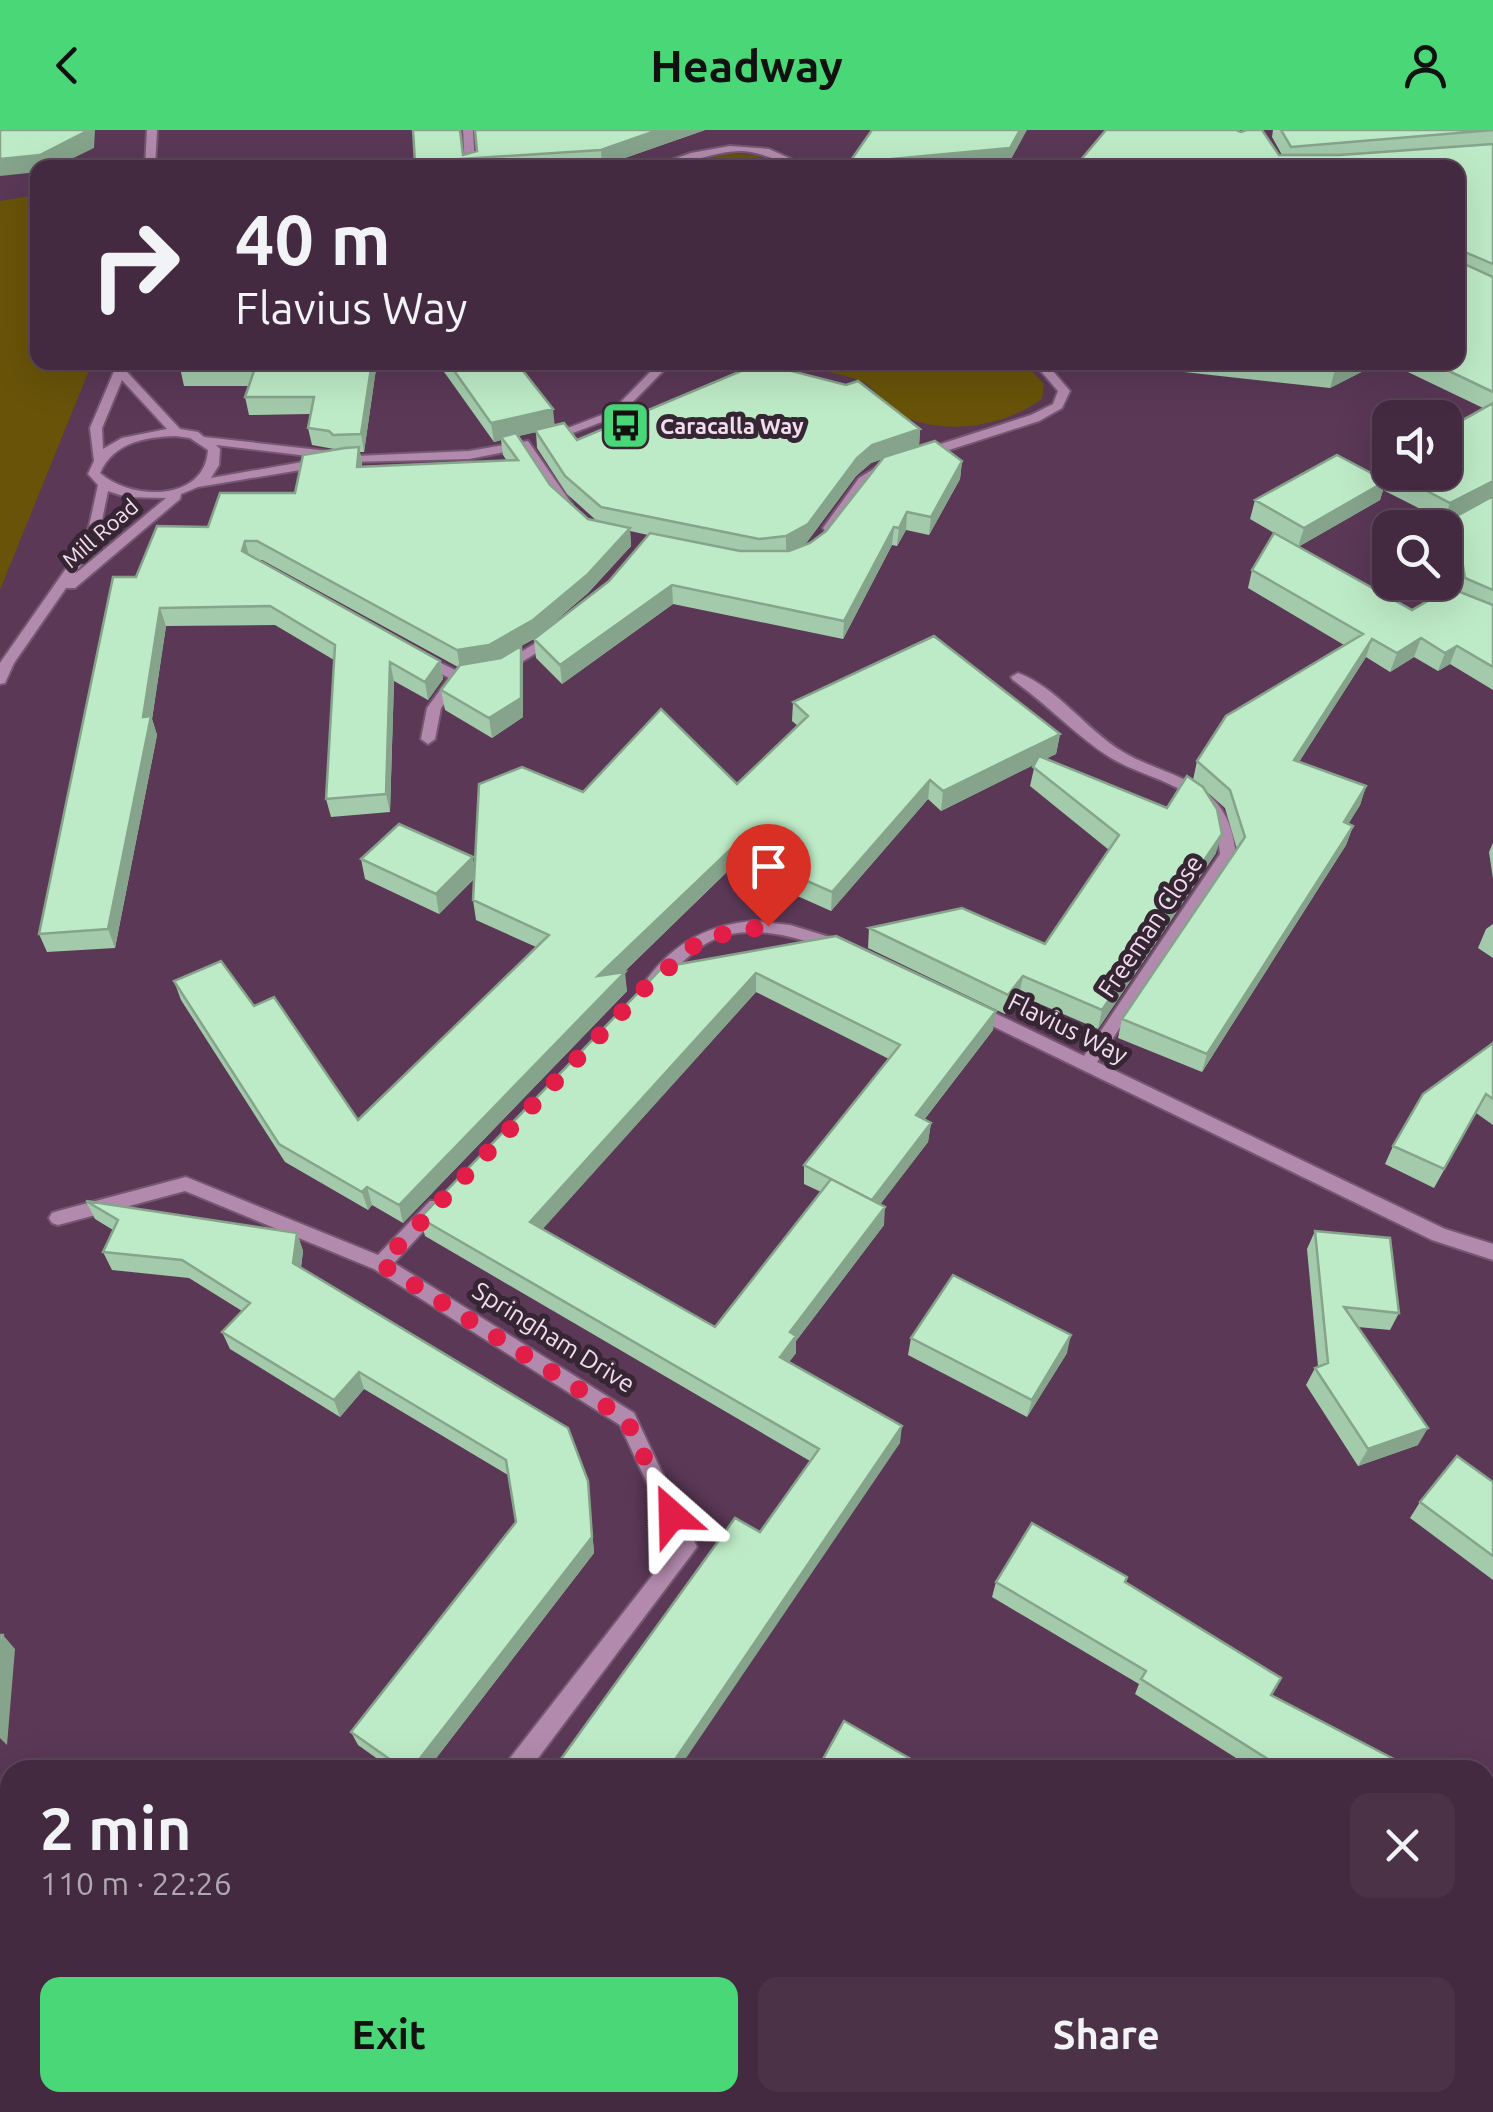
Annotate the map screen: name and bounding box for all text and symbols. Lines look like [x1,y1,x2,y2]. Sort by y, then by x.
icon: back [40,38,95,93]
icon: person [1398,38,1453,93]
text: Headway [650,40,843,91]
icon: right [70,200,200,330]
text: 40 m [235,200,391,278]
text: Flavius Way [235,282,468,333]
bus stop icon: Caracalla Way [599,400,651,452]
map controls [1372,400,1462,600]
button: sound [1372,400,1462,490]
place label: Caracalla Way [660,413,804,438]
street label: Mill Road [57,493,142,572]
button: search [1372,510,1462,600]
pin [726,824,811,927]
icon: arrive [741,839,796,894]
street label: Freeman Close [1092,850,1208,1002]
street label: Flavius Way [1004,987,1132,1069]
street label: Springham Drive [468,1276,640,1398]
position arrow [620,1463,724,1567]
button: close [1350,1793,1455,1898]
text: 2 min [40,1794,192,1861]
text: 110 m · 22:26 [40,1865,232,1901]
button: Exit [40,1977,738,2092]
button: Share [758,1977,1455,2092]

